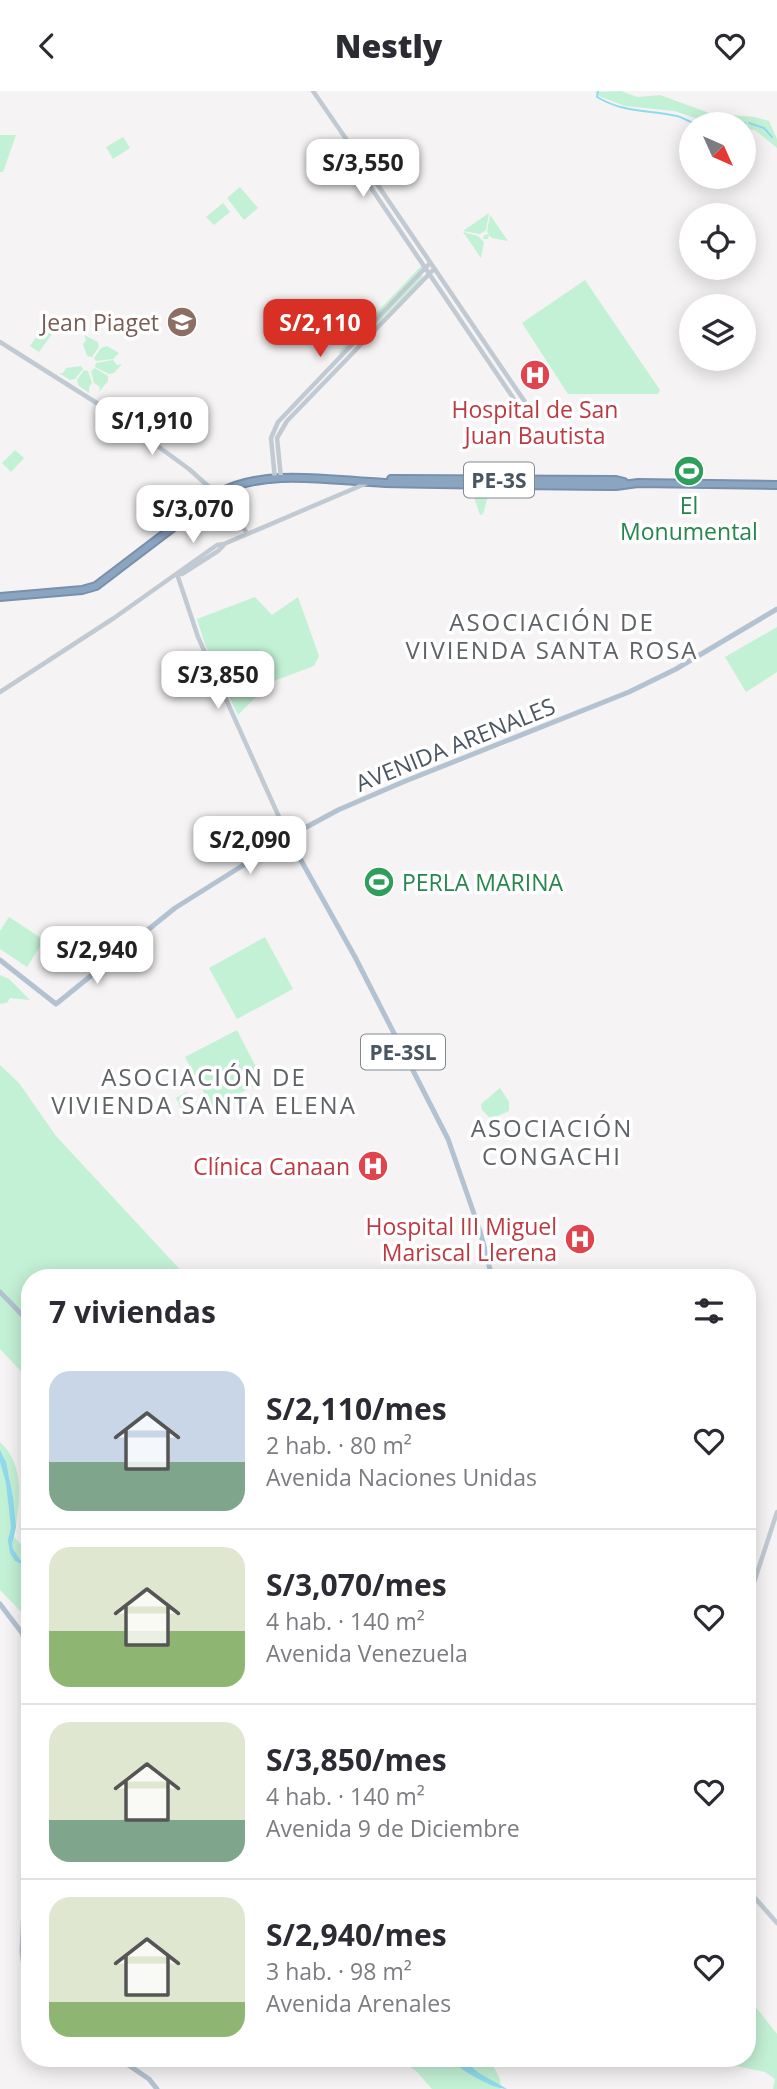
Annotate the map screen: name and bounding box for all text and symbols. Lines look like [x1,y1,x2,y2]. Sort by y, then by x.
text: Nestly [335,24,442,67]
icon: back [28,27,66,65]
icon: heart [711,27,749,65]
north arrow [679,112,756,189]
map controls [679,112,756,371]
pin: S/3,550 [298,139,428,199]
text: S/3,550 [322,146,404,178]
button: locate [679,203,756,280]
button: layers [679,294,756,371]
pin: S/2,110 [255,299,385,359]
school or university icon: Jean Piaget [165,305,199,339]
place label: Jean Piaget [39,306,159,338]
text: S/2,110 [279,306,361,338]
hospital icon: Hospital de San Juan Bautista [518,358,552,392]
place label: Hospital de San Juan Bautista [452,393,618,451]
pin: S/1,910 [87,397,217,457]
text: S/1,910 [111,404,193,436]
sports icon: El Monumental [672,454,706,488]
road number: PE-3S [464,463,534,497]
pin: S/3,070 [128,485,258,545]
place label: El Monumental [620,489,758,547]
text: S/3,070 [152,492,234,524]
district label: ASOCIACIÓN DE VIVIENDA SANTA ROSA [405,605,699,666]
pin: S/3,850 [153,651,283,711]
text: S/3,850 [177,658,259,690]
street label: AVENIDA ARENALES [350,689,560,799]
pin: S/2,090 [185,817,315,876]
text: S/2,090 [209,823,291,855]
sports icon: PERLA MARINA [362,865,396,899]
place label: PERLA MARINA [402,866,564,898]
pin: S/2,940 [32,927,162,986]
text: S/2,940 [56,933,138,965]
road number: PE-3SL [361,1035,445,1069]
district label: ASOCIACIÓN DE VIVIENDA SANTA ELENA [51,1060,357,1121]
district label: ASOCIACIÓN CONGACHI [471,1111,633,1172]
hospital icon: Clínica Canaan [356,1149,390,1183]
place label: Clínica Canaan [193,1150,350,1182]
place label: Hospital III Miguel Mariscal Llerena [366,1210,557,1268]
hospital icon: Hospital III Miguel Mariscal Llerena [563,1222,597,1256]
text: 7 viviendas [49,1291,216,1332]
icon: filters [690,1292,728,1330]
text: S/2,110/mes [266,1388,447,1429]
icon: home [105,1399,189,1483]
icon: heart [690,1422,728,1460]
text: 2 hab. · 80 m² [266,1429,412,1461]
text: Avenida Naciones Unidas [266,1461,537,1493]
text: S/3,070/mes [266,1564,447,1605]
icon: home [105,1575,189,1659]
icon: heart [690,1598,728,1636]
text: 4 hab. · 140 m² [266,1605,425,1637]
text: Avenida Venezuela [266,1637,468,1669]
text: S/3,850/mes [266,1739,447,1780]
icon: home [105,1750,189,1834]
icon: heart [690,1773,728,1811]
text: 4 hab. · 140 m² [266,1780,425,1812]
text: Avenida 9 de Diciembre [266,1812,520,1844]
text: S/2,940/mes [266,1914,447,1955]
icon: home [105,1925,189,2009]
icon: heart [690,1948,728,1986]
text: 3 hab. · 98 m² [266,1955,412,1987]
text: Avenida Arenales [266,1987,451,2019]

